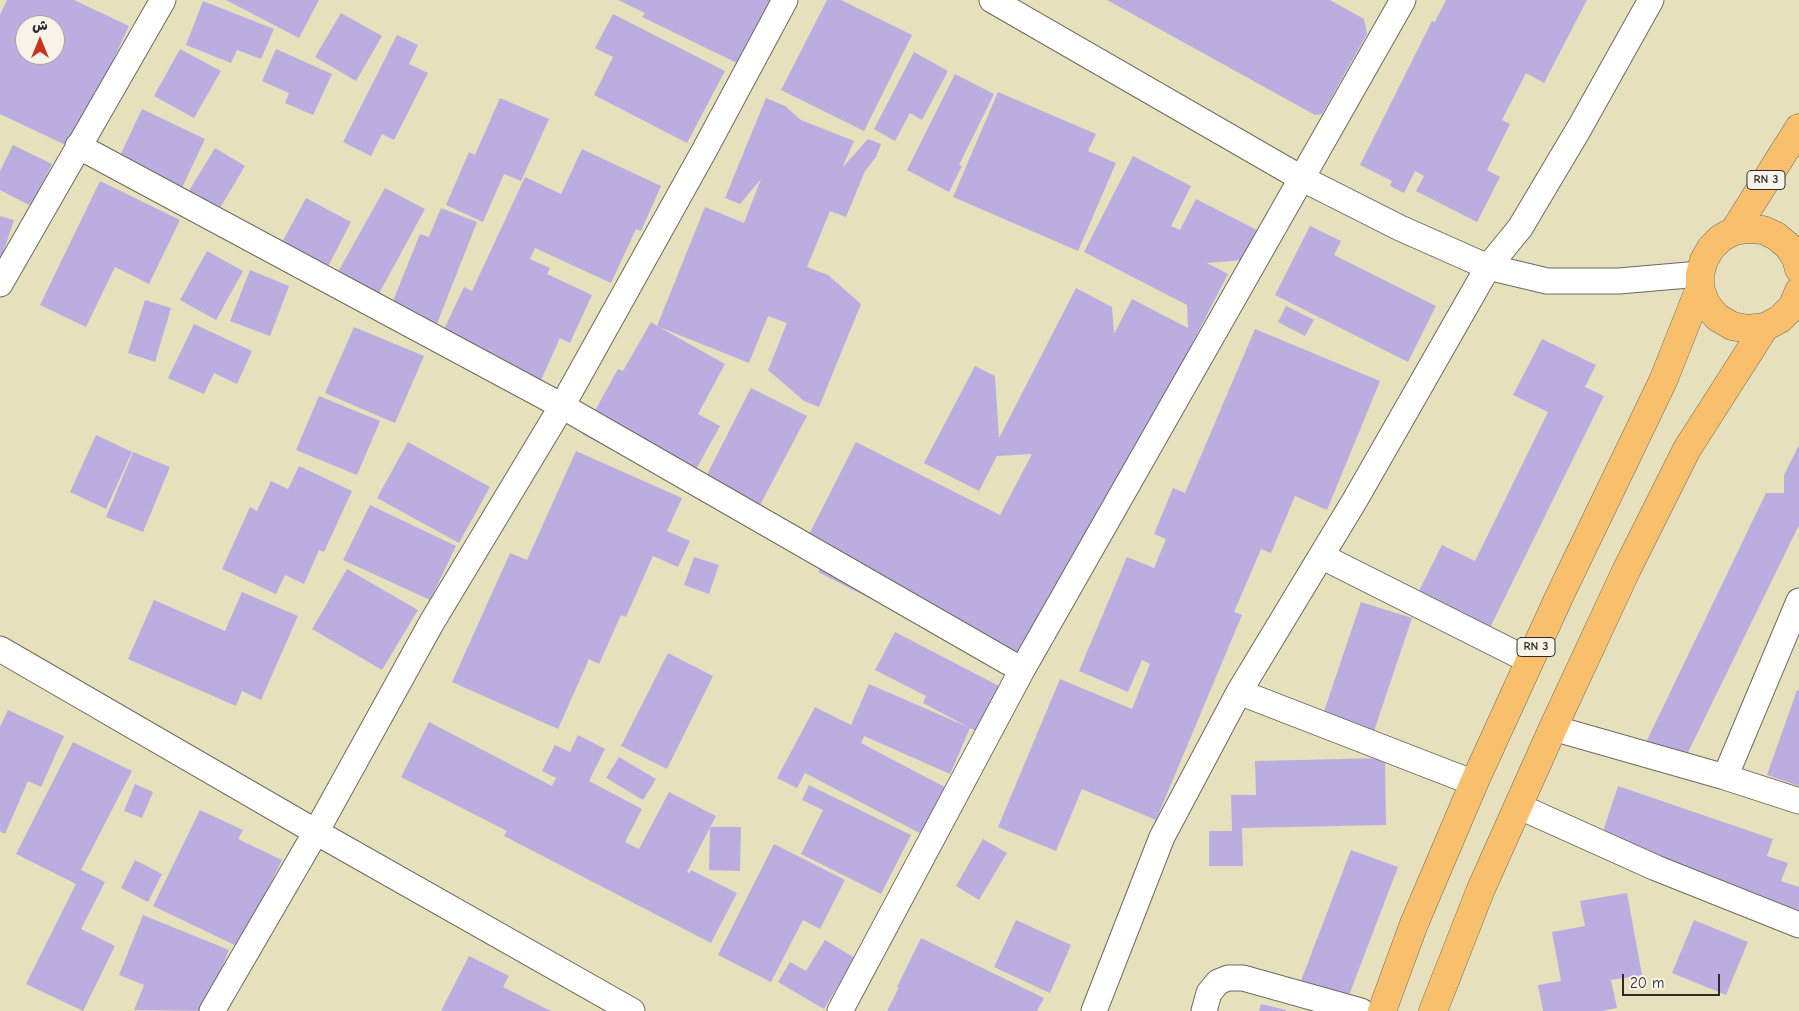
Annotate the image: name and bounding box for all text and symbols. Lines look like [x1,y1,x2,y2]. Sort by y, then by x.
north arrow [15,15,65,65]
text: ش [32,17,48,34]
road number: RN 3 [1747,170,1785,190]
road number: RN 3 [1517,638,1555,656]
scale bar [1624,964,1722,996]
text: 20 m [1630,974,1664,992]

